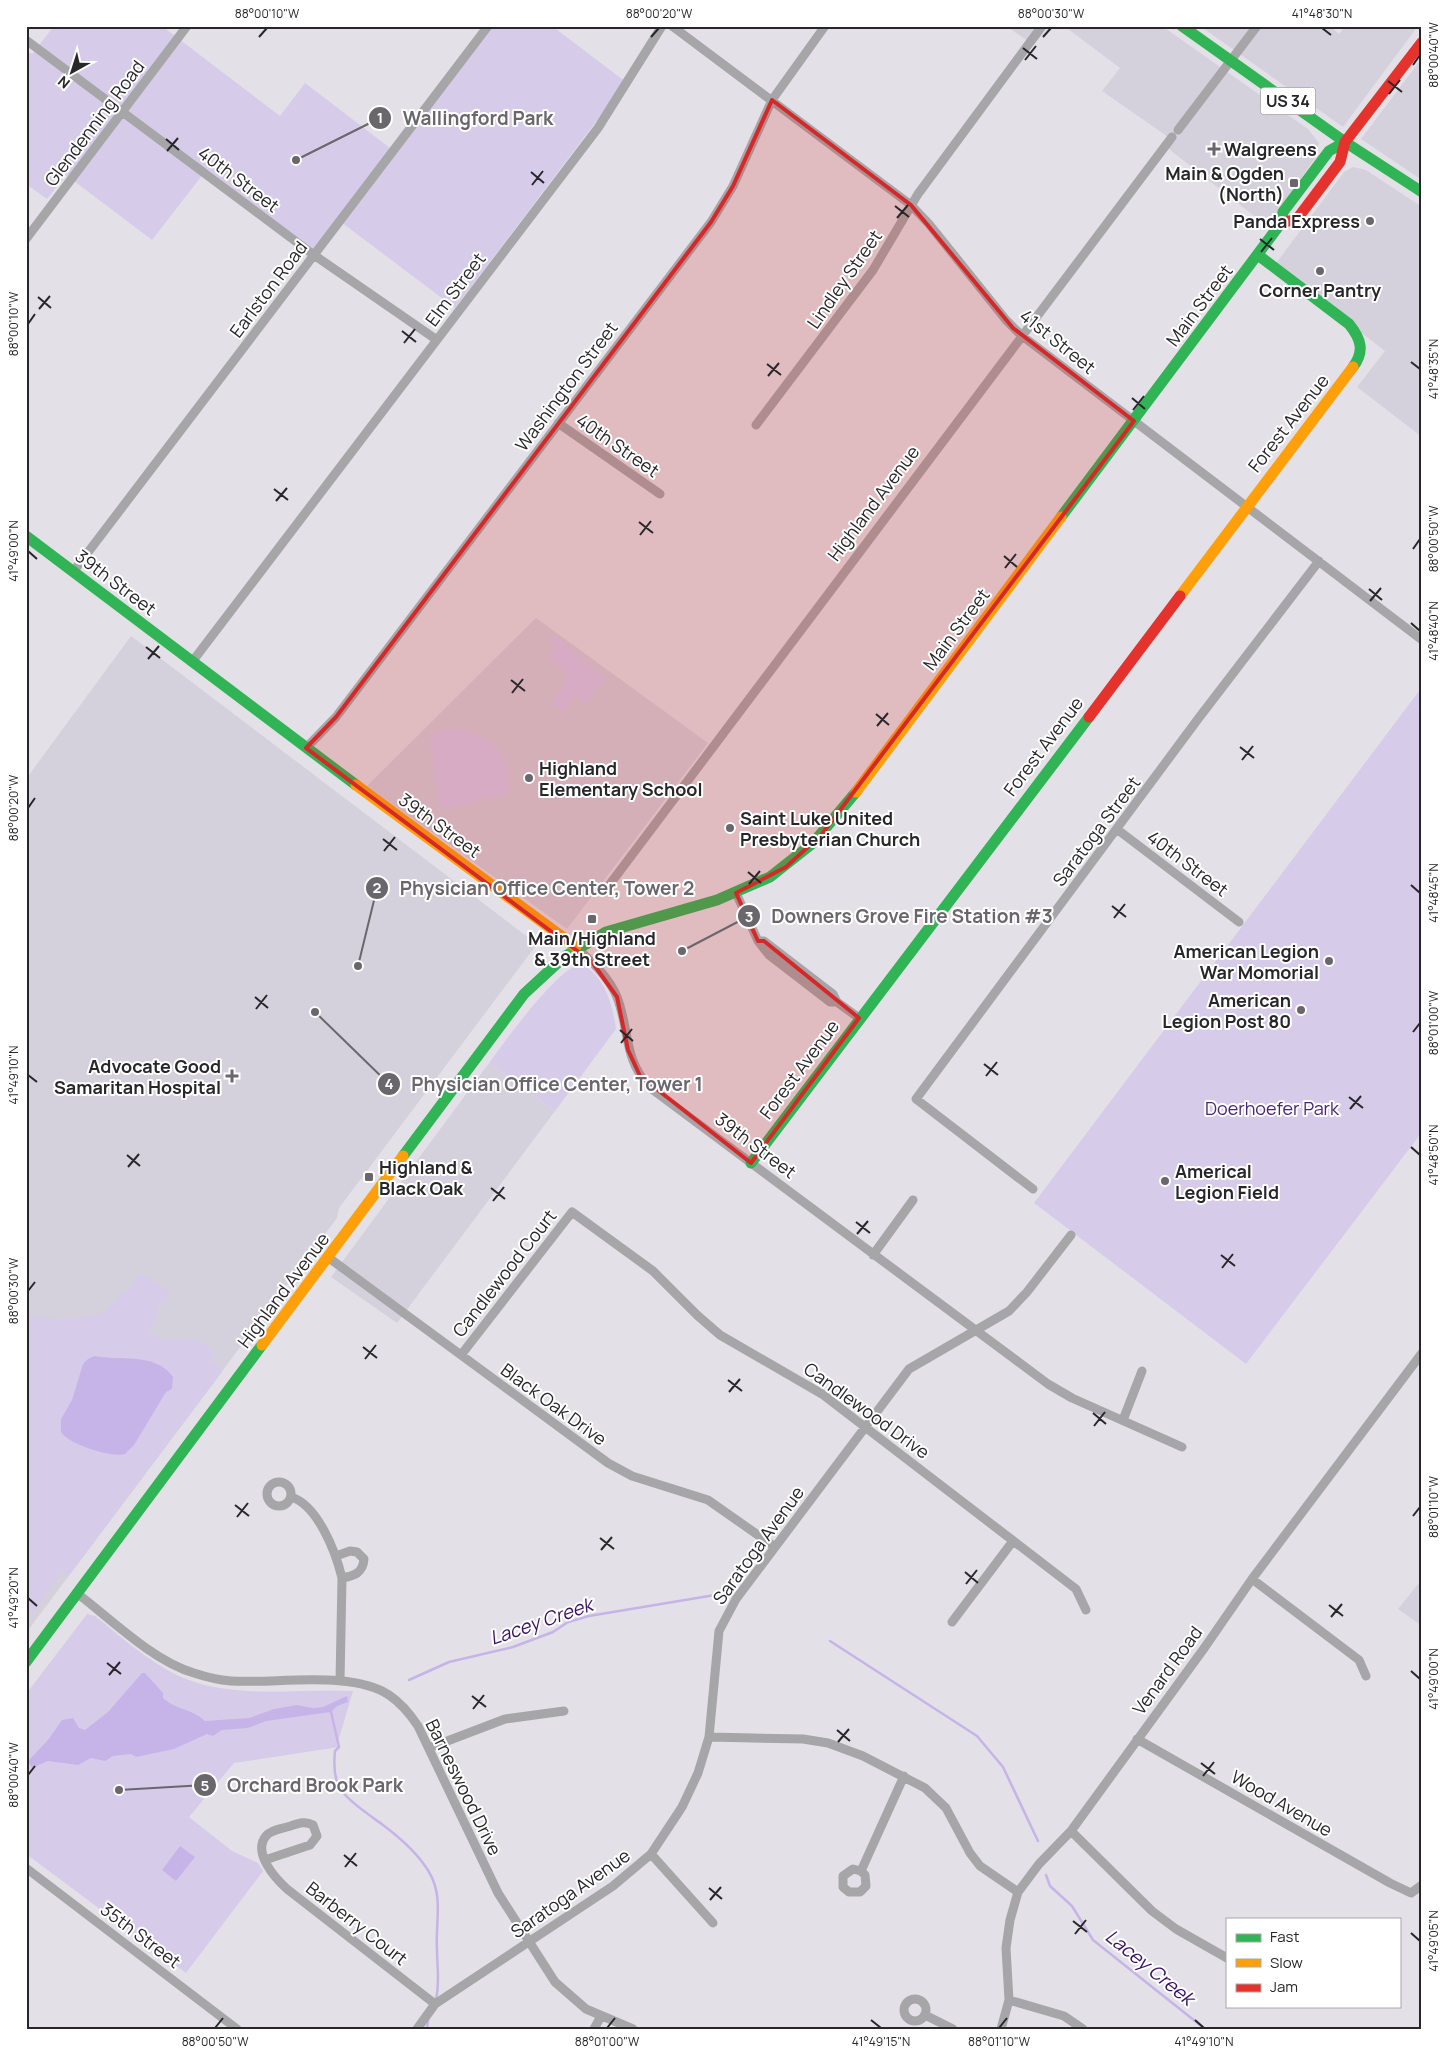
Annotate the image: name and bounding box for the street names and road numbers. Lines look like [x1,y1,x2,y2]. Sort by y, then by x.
street label: Glendenning Road [39,55,149,191]
road number: US 34 [1260,88,1316,114]
street label: 40th Street [193,141,285,217]
street label: Lindley Street [801,225,887,333]
street label: Earlston Road [224,236,312,342]
street label: Elm Street [419,247,491,331]
street label: Main Street [1160,259,1238,351]
street label: 41st Street [1015,303,1101,379]
street label: Washington Street [509,316,623,456]
street label: Forest Avenue [1242,369,1334,477]
street label: 40th Street [572,408,664,482]
street label: Highland Avenue [822,440,924,566]
street label: 39th Street [71,544,161,620]
street label: Main Street [917,583,995,675]
street label: Forest Avenue [998,692,1088,800]
street label: Saratoga Street [1047,771,1145,891]
street label: 39th Street [394,787,486,863]
street label: 40th Street [1142,825,1234,901]
street label: Forest Avenue [754,1015,844,1123]
street label: 39th Street [711,1107,801,1183]
street label: Candlewood Court [447,1204,561,1342]
street label: Highland Avenue [232,1227,334,1353]
street label: Candlewood Drive [799,1356,935,1464]
street label: Black Oak Drive [496,1357,612,1451]
street label: Saratoga Avenue [707,1481,809,1609]
street label: Venard Road [1127,1621,1207,1719]
street label: Barneswood Drive [421,1715,507,1859]
street label: Wood Avenue [1227,1764,1337,1842]
street label: Saratoga Avenue [506,1843,634,1943]
street label: Barberry Court [301,1876,413,1970]
street label: 35th Street [96,1897,186,1973]

